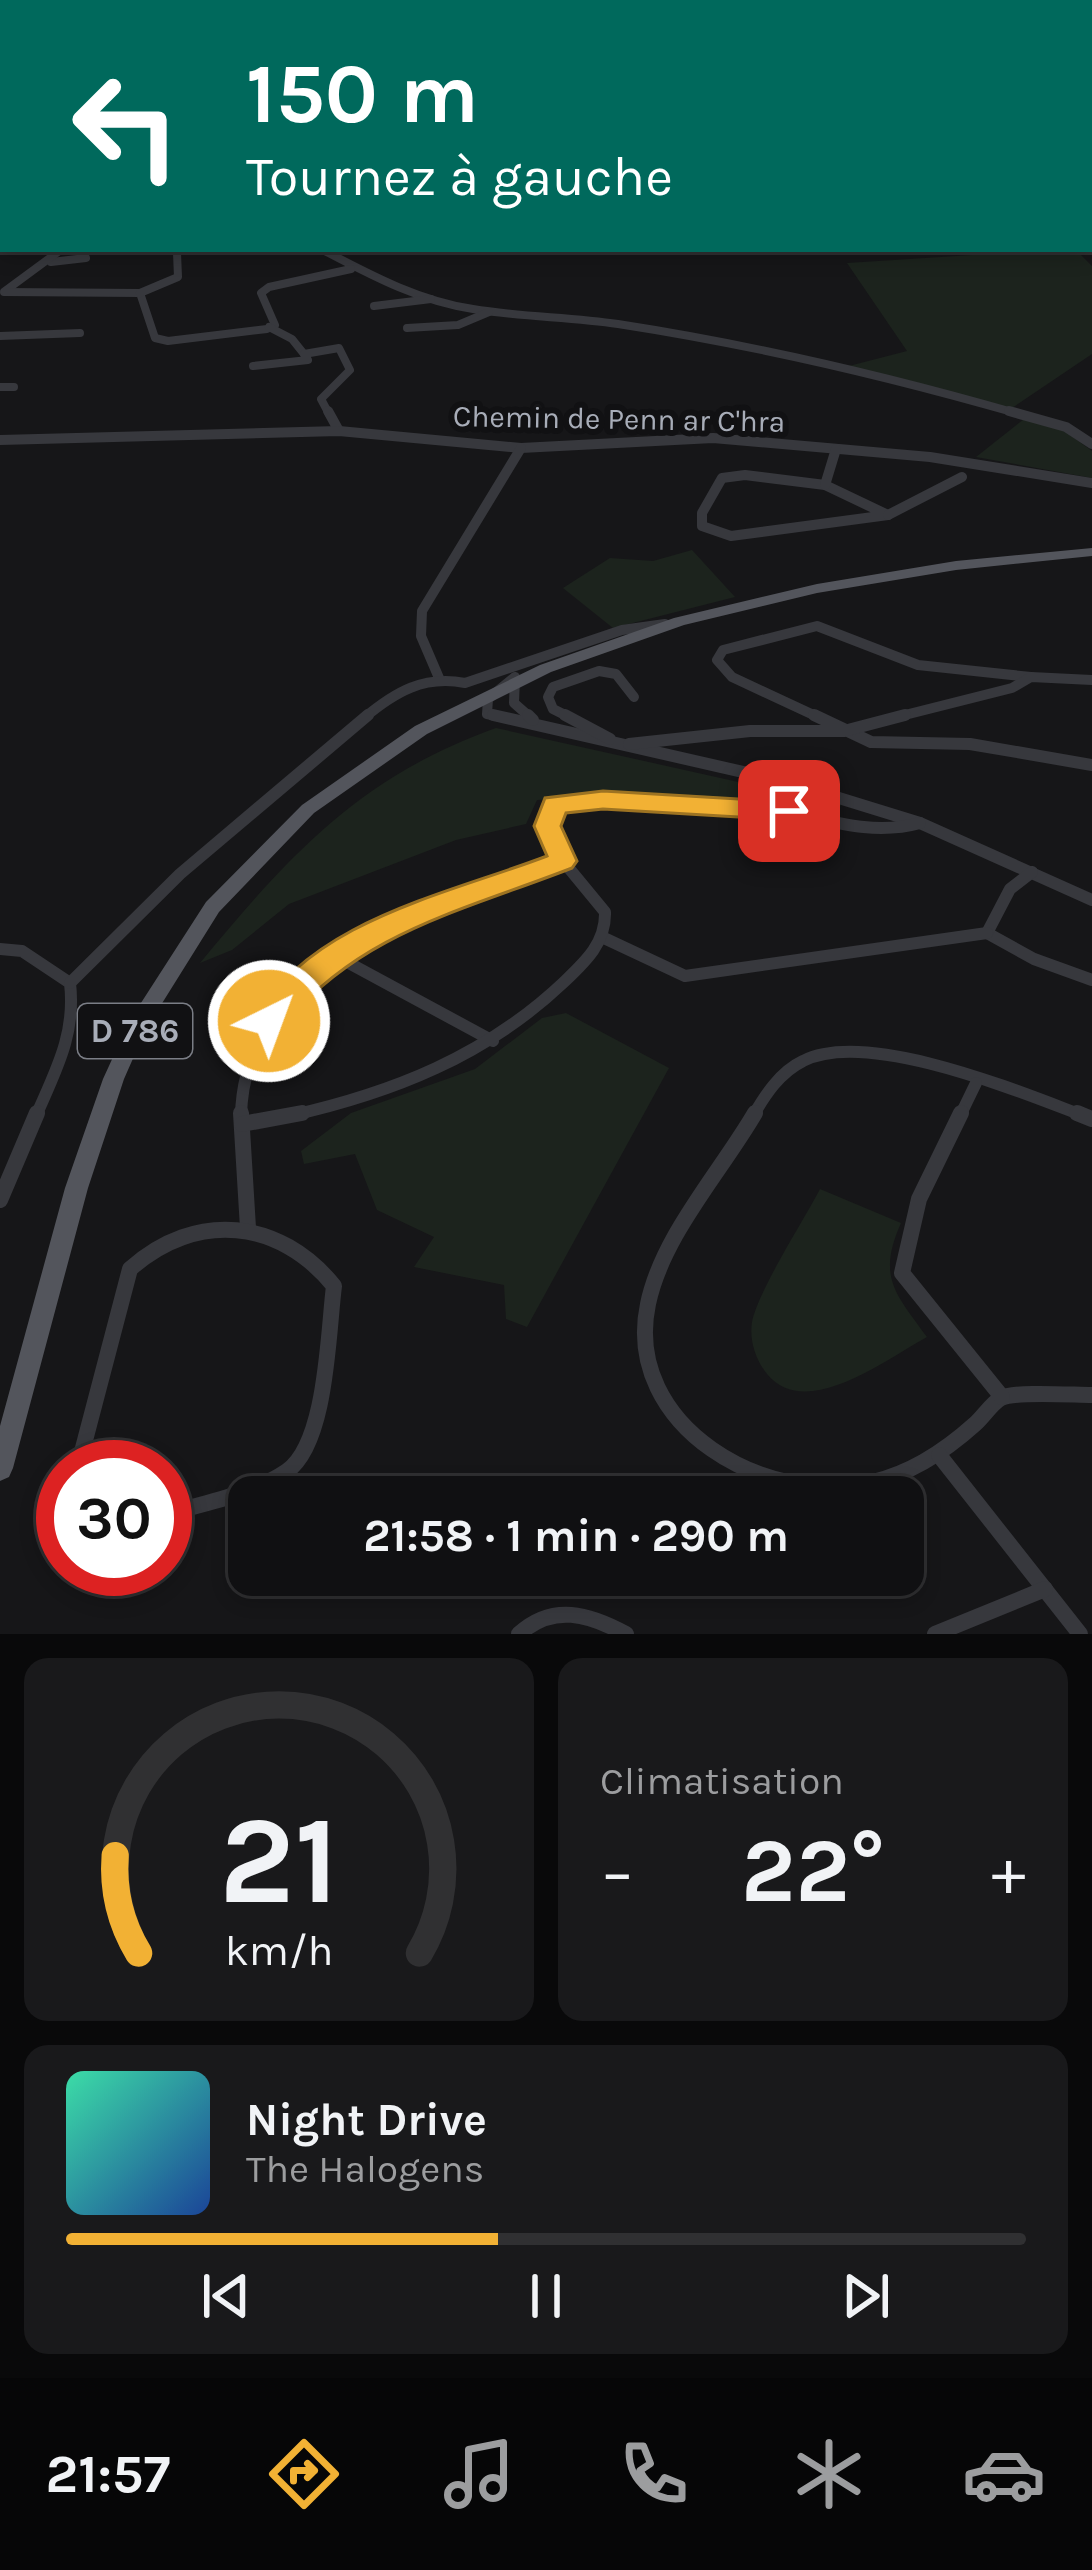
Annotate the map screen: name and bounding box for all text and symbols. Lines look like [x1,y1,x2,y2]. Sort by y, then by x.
text: 150 m [246,45,479,143]
icon: left [48,48,204,204]
text: Tournez à gauche [246,145,673,209]
street label: Chemin de Penn ar C'hra [453,398,785,440]
pin [738,760,840,862]
icon: arrive [756,778,822,844]
position arrow [206,958,332,1084]
road number: D 786 [78,1004,192,1058]
speed limit sign: 30 [36,1440,192,1596]
text: 21:58 · 1 min · 290 m [363,1510,789,1562]
text: Climatisation [600,1758,844,1804]
text: 21 [219,1788,339,1933]
text: 22° [741,1818,885,1924]
text: − [600,1833,635,1911]
text: + [991,1833,1026,1911]
text: km/h [225,1925,333,1975]
text: Night Drive [246,2094,487,2146]
text: The Halogens [246,2146,484,2192]
icon: previous [193,2263,259,2329]
icon: pause [513,2263,579,2329]
icon: next [833,2263,899,2329]
icon: directions [262,2432,346,2516]
icon: music [437,2432,521,2516]
icon: phone [612,2432,696,2516]
icon: climate [787,2432,871,2516]
icon: car [962,2432,1046,2516]
text: 21:57 [46,2442,170,2506]

